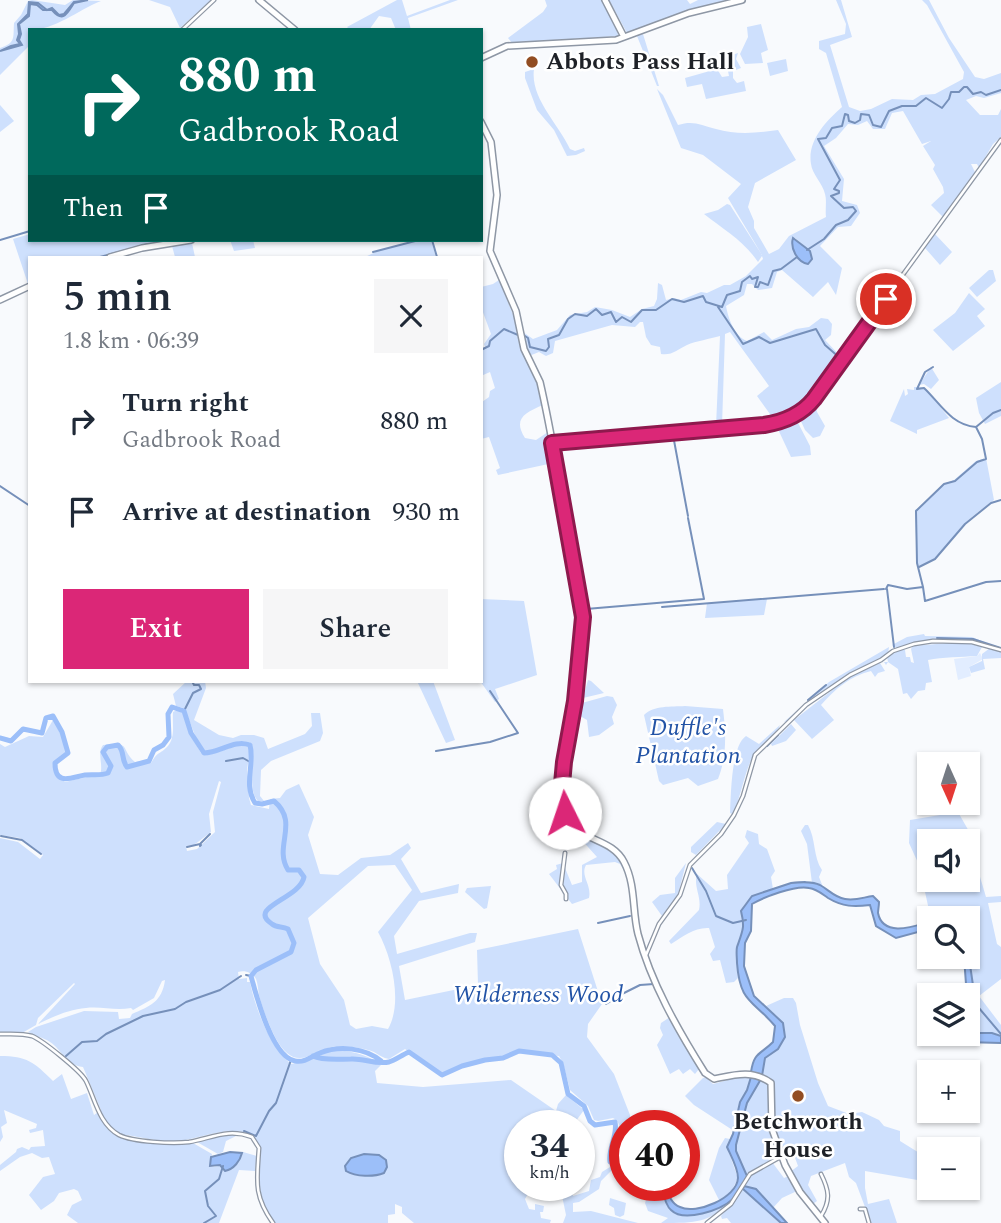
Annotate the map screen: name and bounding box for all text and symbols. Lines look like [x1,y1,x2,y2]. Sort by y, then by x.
text: 880 m [178,39,317,114]
place label: Abbots Pass Hall [546,44,735,80]
marker: Abbots Pass Hall [524,54,540,70]
icon: right [63,56,154,147]
text: Gadbrook Road [178,107,399,156]
text: Then [63,188,123,228]
icon: arrive [137,189,175,227]
text: 5 min [63,266,172,329]
pin [856,269,916,329]
button: close [374,279,448,353]
icon: arrive [867,280,905,318]
text: 1.8 km · 06:39 [63,324,199,359]
text: Turn right [122,383,249,423]
text: 880 m [380,401,448,441]
icon: right [63,402,101,440]
text: Gadbrook Road [122,423,281,458]
text: Arrive at destination [122,492,371,532]
text: 930 m [392,492,460,532]
icon: arrive [63,493,101,531]
button: Exit [63,589,249,669]
button: Share [263,589,448,669]
park label: Duffle's Plantation [635,710,741,774]
north arrow [917,752,980,816]
map controls [917,752,980,1200]
position arrow [528,776,602,850]
button: sound [917,829,980,892]
button: search [917,906,980,969]
park label: Wilderness Wood [453,977,623,1013]
button: layers [917,983,980,1046]
button: + [917,1060,980,1123]
marker: Betchworth House [790,1088,806,1104]
place label: Betchworth House [733,1104,863,1168]
speed limit sign: 40 [609,1110,700,1201]
text: 34 [530,1120,569,1173]
button: − [917,1137,980,1200]
text: km/h [529,1159,570,1186]

